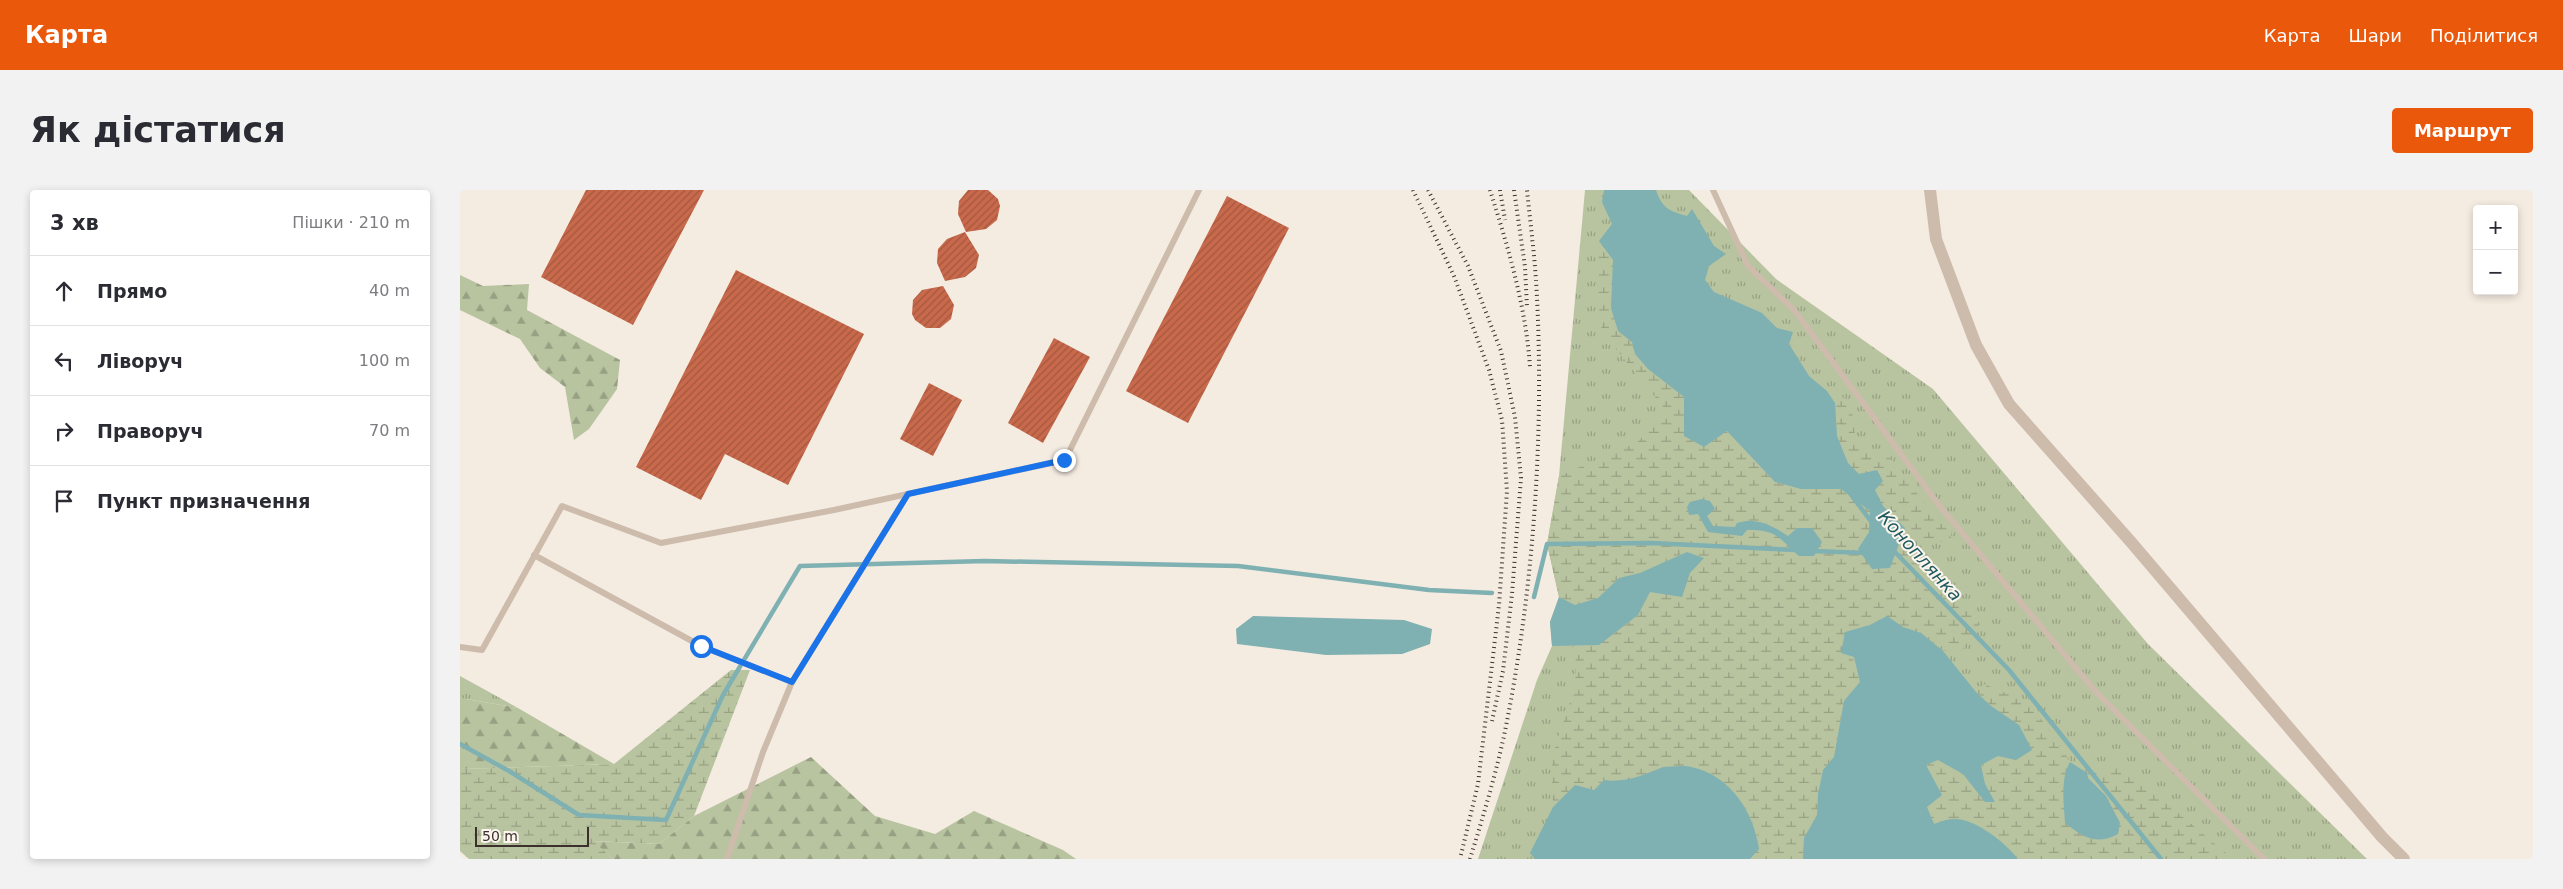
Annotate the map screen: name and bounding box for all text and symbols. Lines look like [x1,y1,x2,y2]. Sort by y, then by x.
text: Карта [25,21,108,49]
text: Карта [2264,25,2320,46]
text: Шари [2348,25,2402,46]
text: Поділитися [2430,25,2538,46]
button: Маршрут [2392,108,2533,153]
text: Як дістатися [30,110,286,150]
map controls [2473,205,2518,295]
button: + [2473,205,2518,250]
text: 3 хв [50,211,99,235]
text: Пішки · 210 m [292,213,410,232]
button: − [2473,250,2518,295]
icon: ahead [50,277,78,305]
text: Прямо [97,280,167,302]
text: 40 m [369,281,410,300]
icon: left [50,347,78,375]
text: Ліворуч [97,350,183,372]
text: 100 m [359,351,410,370]
icon: right [50,417,78,445]
text: Праворуч [97,420,203,442]
text: 70 m [369,421,410,440]
route end [1053,449,1076,472]
icon: arrive [50,487,78,515]
text: Пункт призначення [97,490,310,512]
water label: Коноплянка [1874,506,1966,605]
route start [690,635,713,658]
scale bar [475,824,589,847]
text: 50 m [482,828,518,844]

